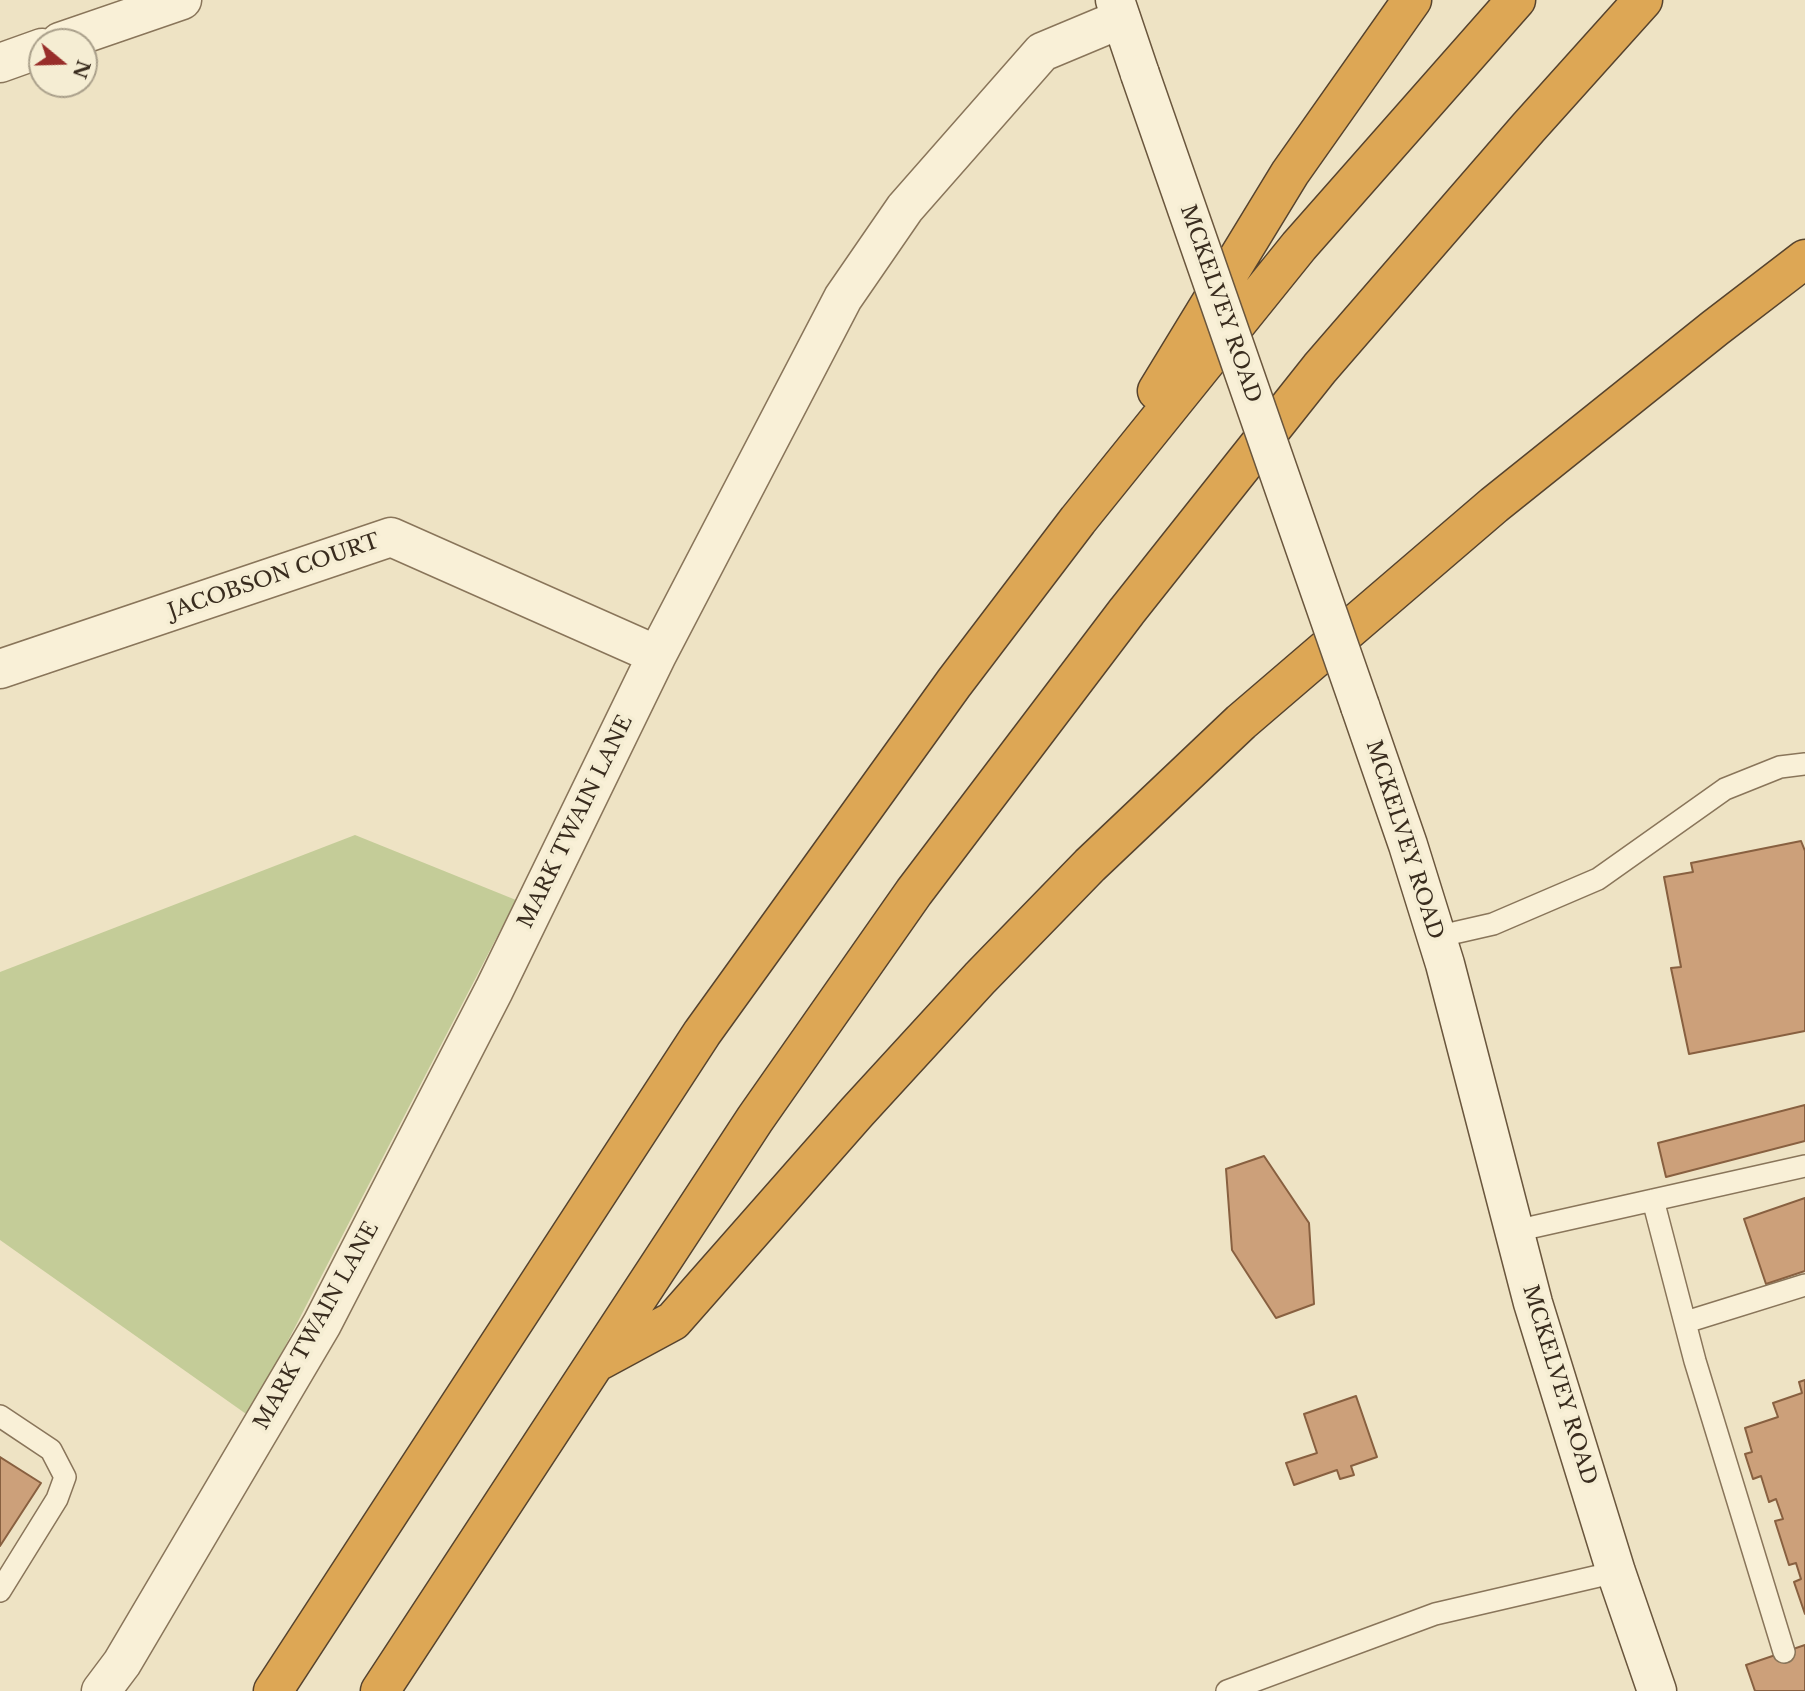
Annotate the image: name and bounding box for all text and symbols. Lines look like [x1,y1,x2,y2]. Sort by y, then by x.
north arrow [28,28,98,98]
text: N [68,57,95,82]
street label: MCKELVEY ROAD [1174,202,1266,406]
street label: JACOBSON COURT [165,529,383,625]
street label: MARK TWAIN LANE [513,711,639,933]
street label: MCKELVEY ROAD [1360,737,1448,943]
street label: MARK TWAIN LANE [249,1218,385,1434]
street label: MCKELVEY ROAD [1517,1282,1601,1488]

